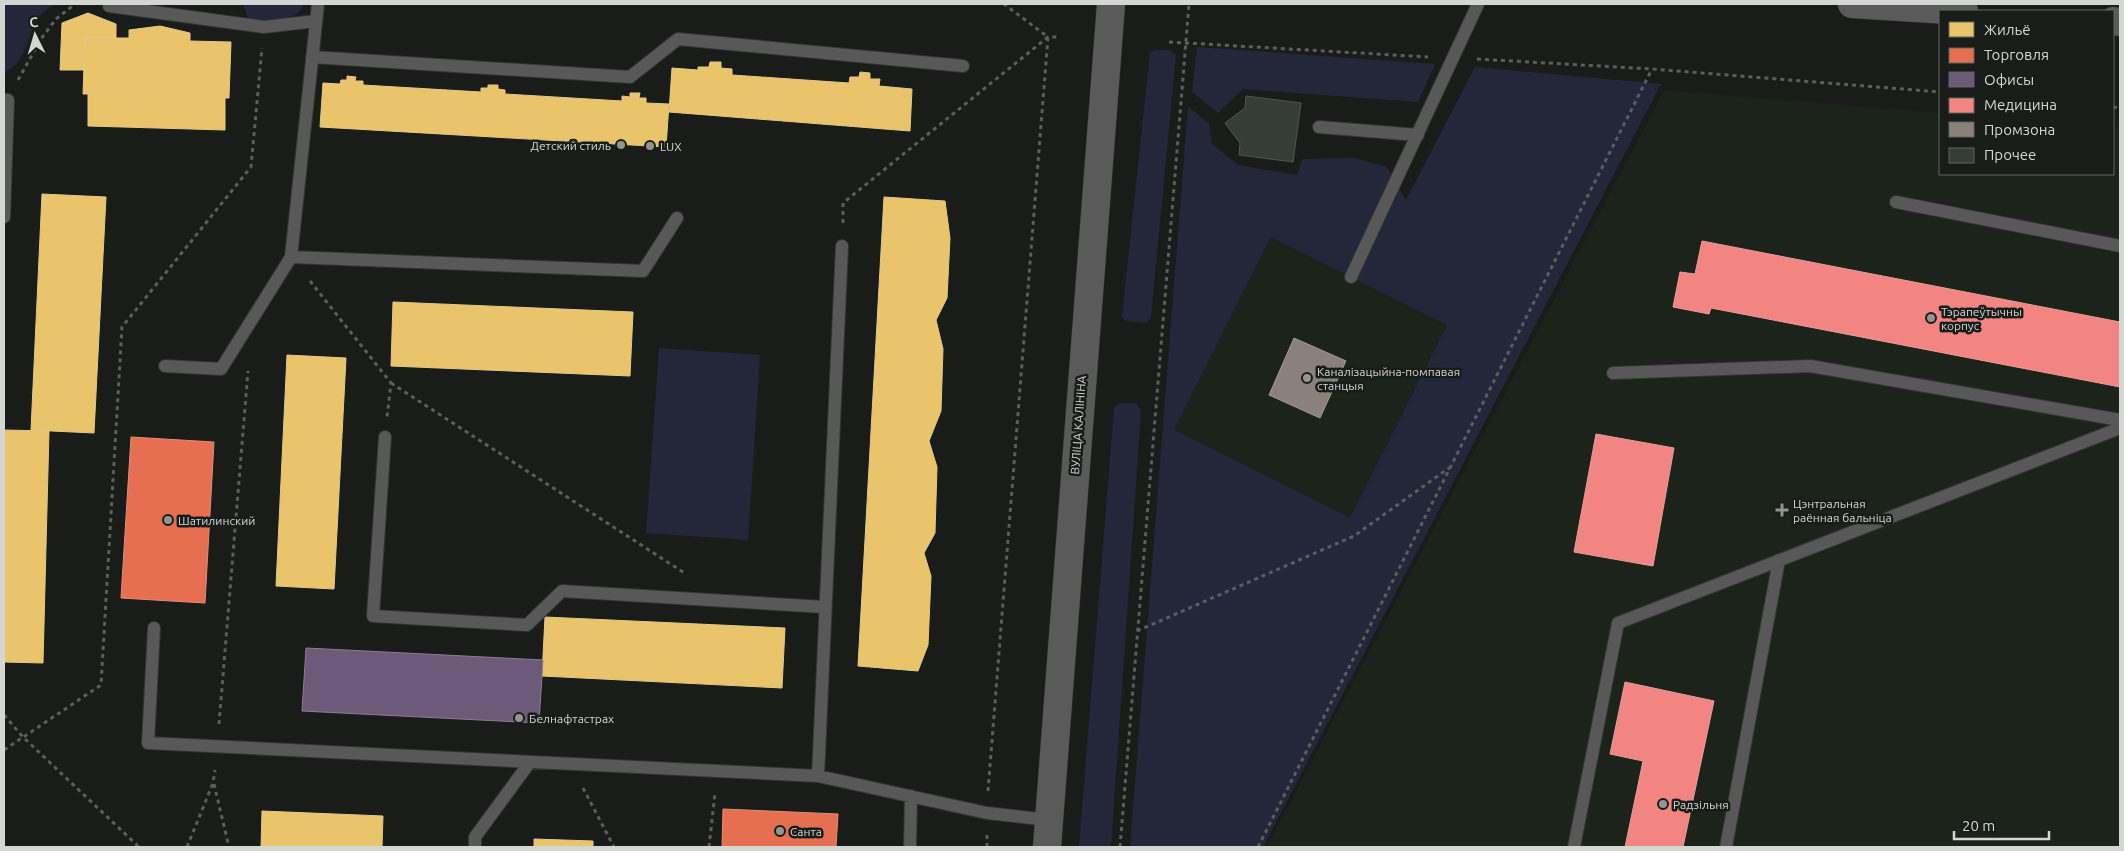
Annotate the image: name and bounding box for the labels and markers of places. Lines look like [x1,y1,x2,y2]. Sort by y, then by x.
place label: Детский стиль [531,139,611,152]
marker: Детский стиль [615,139,627,151]
marker: LUX [644,140,656,152]
place label: LUX [660,140,682,153]
place label: Тэрапеўтычны корпус [1941,305,2022,332]
marker: Тэрапеўтычны корпус [1925,312,1937,324]
place label: Каналізацыйна-помпавая станцыя [1317,365,1460,392]
marker: Каналізацыйна-помпавая станцыя [1301,372,1313,384]
place label: Цэнтральная раённая бальніца [1793,497,1892,524]
marker: Цэнтральная раённая бальніца [1775,503,1789,517]
marker: Шатилинский [162,514,174,526]
place label: Шатилинский [178,514,255,527]
marker: Белнафтастрах [513,712,525,724]
place label: Белнафтастрах [529,712,614,725]
marker: Радзільня [1657,798,1669,810]
place label: Радзільня [1673,798,1729,811]
marker: Санта [774,825,786,837]
place label: Санта [790,825,822,838]

